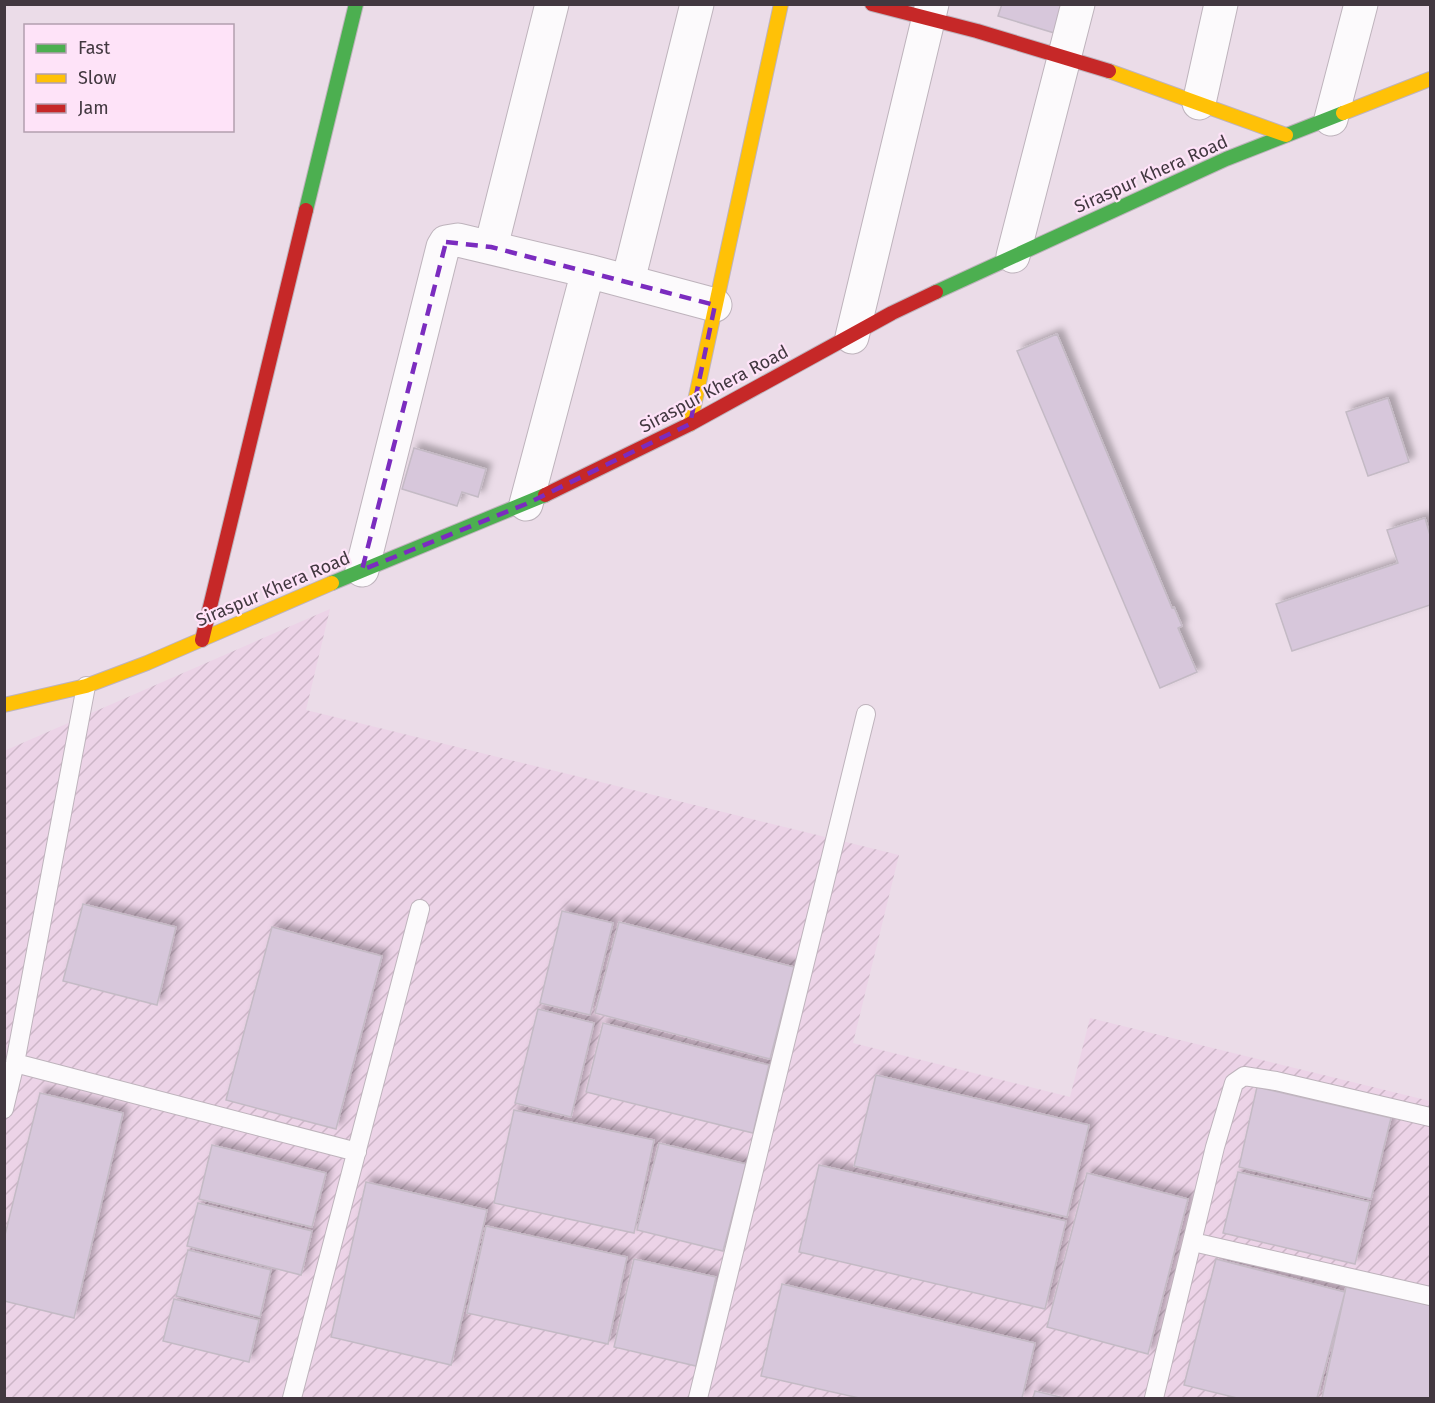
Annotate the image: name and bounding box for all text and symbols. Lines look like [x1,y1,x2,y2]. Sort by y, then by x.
legend [24,24,234,132]
text: Fast [78,37,111,59]
text: Slow [78,67,117,89]
text: Jam [78,97,109,119]
street label: Siraspur Khera Road [1071,130,1231,218]
street label: Siraspur Khera Road [636,340,792,438]
street label: Siraspur Khera Road [193,547,353,631]

